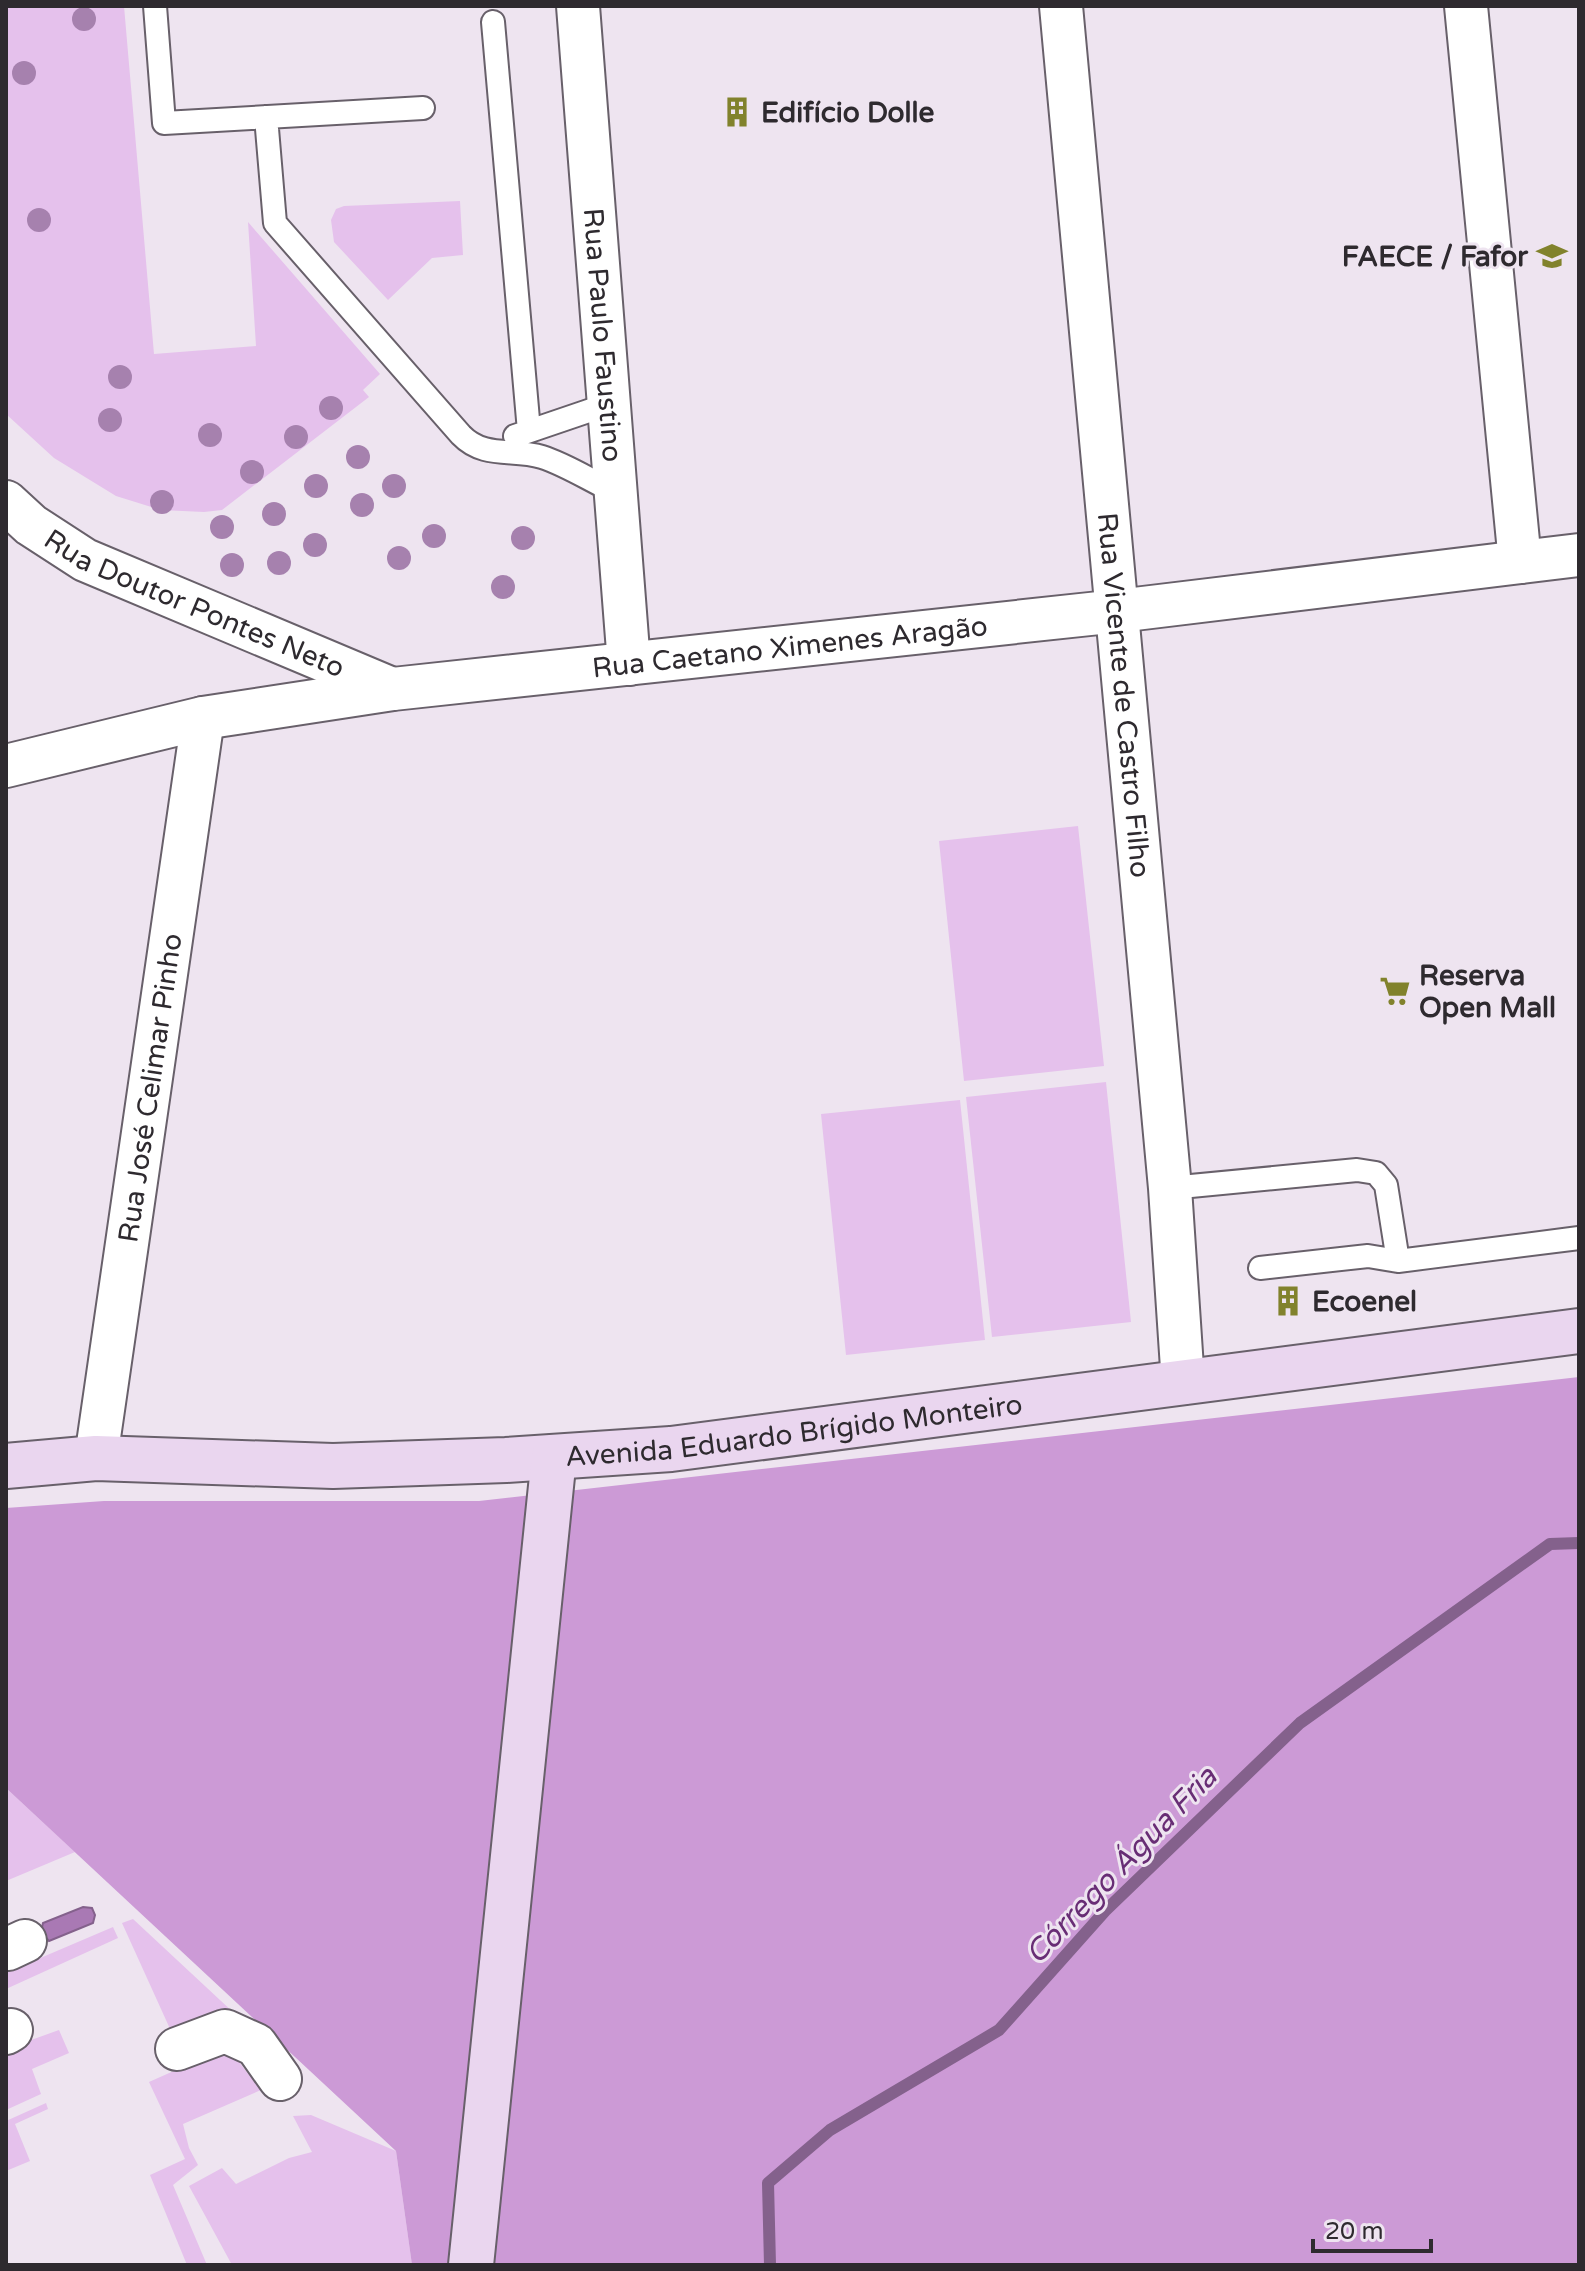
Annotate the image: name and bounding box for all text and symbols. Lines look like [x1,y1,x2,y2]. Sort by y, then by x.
building icon: Edifício Dolle [720,95,754,129]
place label: Edifício Dolle [761,96,934,130]
street label: Rua Paulo Faustino [576,207,629,463]
school or university icon: FAECE / Fafor [1535,239,1569,273]
place label: FAECE / Fafor [1342,240,1529,274]
street label: Rua Vicente de Castro Filho [1090,511,1157,879]
street label: Rua Doutor Pontes Neto [38,522,349,685]
street label: Rua Caetano Ximenes Aragão [590,609,989,685]
street label: Rua José Celimar Pinho [111,931,190,1245]
place label: Reserva Open Mall [1419,959,1556,1025]
supermarket icon: Reserva Open Mall [1378,974,1412,1008]
building icon: Ecoenel [1271,1284,1305,1318]
place label: Ecoenel [1312,1285,1417,1319]
street label: Avenida Eduardo Brígido Monteiro [564,1388,1024,1474]
water label: Córrego Água Fria [1018,1758,1226,1972]
scale bar [1313,2203,1431,2253]
text: 20 m [1325,2217,1383,2246]

